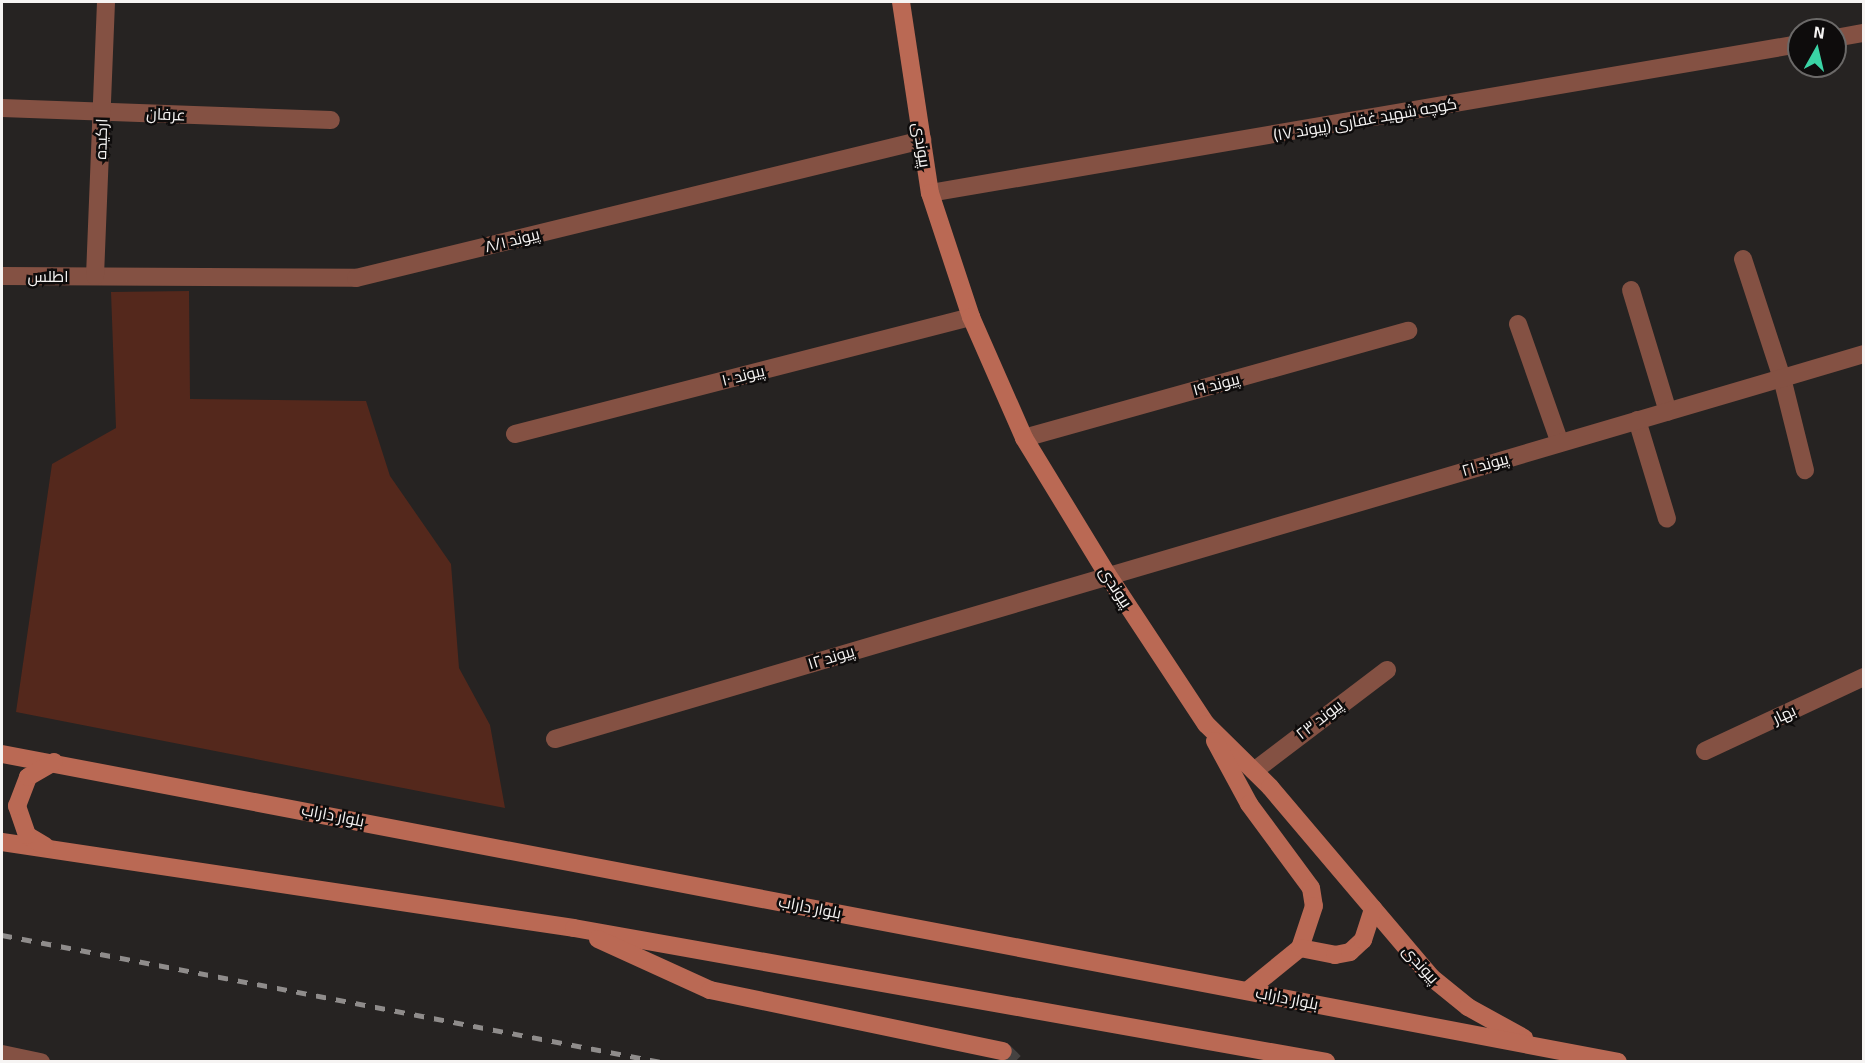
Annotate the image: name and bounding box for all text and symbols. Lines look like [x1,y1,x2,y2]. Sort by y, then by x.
text: N [1812,17,1827,48]
north arrow [1787,18,1847,78]
street label: کوچه شهید غفاری (پیوند ۱۷) [1272,93,1458,145]
street label: عرفان [146,104,186,124]
street label: ارکیده [91,118,111,160]
street label: پیوندی [909,121,935,169]
street label: پیوند ۸/۱ [482,224,542,256]
street label: اطلس [27,266,69,286]
street label: پیوند ۱۰ [720,360,766,390]
street label: پیوند ۱۹ [1190,369,1242,399]
street label: پیوند ۲۱ [1459,448,1511,480]
street label: پیوندی [1096,563,1136,611]
street label: پیوند ۱۲ [805,641,857,673]
street label: پیوند ۲۳ [1292,695,1346,743]
street label: بهار [1769,700,1799,728]
street label: بلوار داراب [300,800,366,830]
street label: بلوار داراب [777,892,843,922]
street label: پیوندی [1399,941,1443,987]
street label: بلوار داراب [1254,983,1320,1013]

